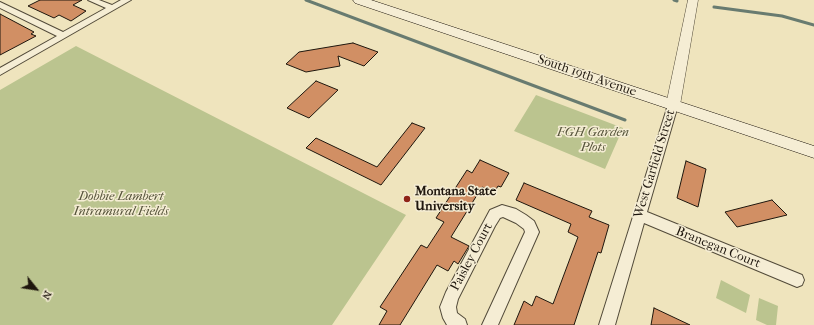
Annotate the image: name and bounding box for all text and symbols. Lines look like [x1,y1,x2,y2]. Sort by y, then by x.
street label: South 19th Avenue [536,52,638,100]
street label: West Garfield Street [631,108,679,220]
park label: FGH Garden Plots [557,125,629,156]
place label: Montana State University [415,184,496,215]
park label: Dobbie Lambert Intramural Fields [74,189,168,220]
marker: Montana State University [402,194,412,204]
street label: Paisley Court [448,220,496,294]
street label: Branegan Court [673,224,763,272]
north arrow [16,269,56,309]
text: N [39,288,55,302]

